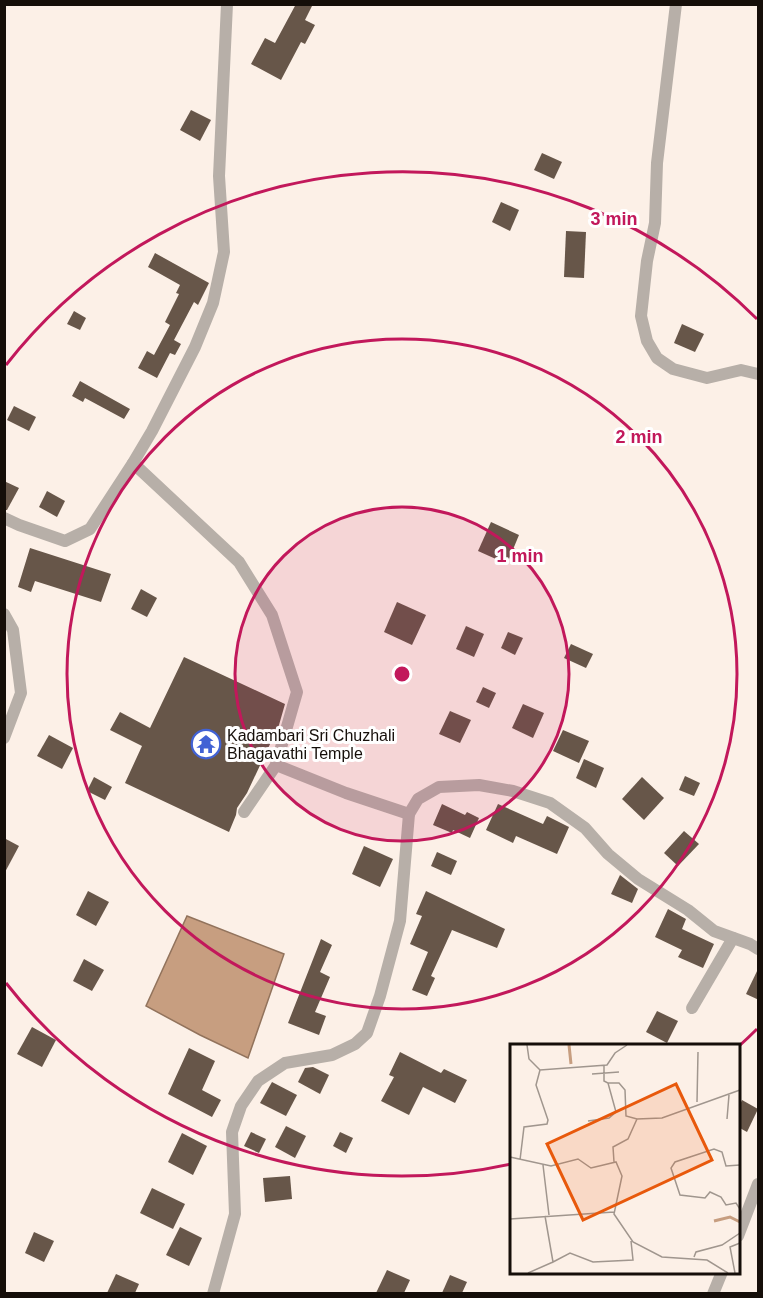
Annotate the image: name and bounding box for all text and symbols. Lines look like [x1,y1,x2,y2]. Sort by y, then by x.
text: 3 min [590,209,638,229]
text: 2 min [615,427,663,447]
text: 1 min [496,546,544,566]
centre of rings [392,664,412,684]
place label: Kadambari Sri Chuzhali Bhagavathi Temple [227,727,395,762]
temple icon: Kadambari Sri Chuzhali Bhagavathi Temple [190,728,222,760]
inset map [510,1044,739,1274]

